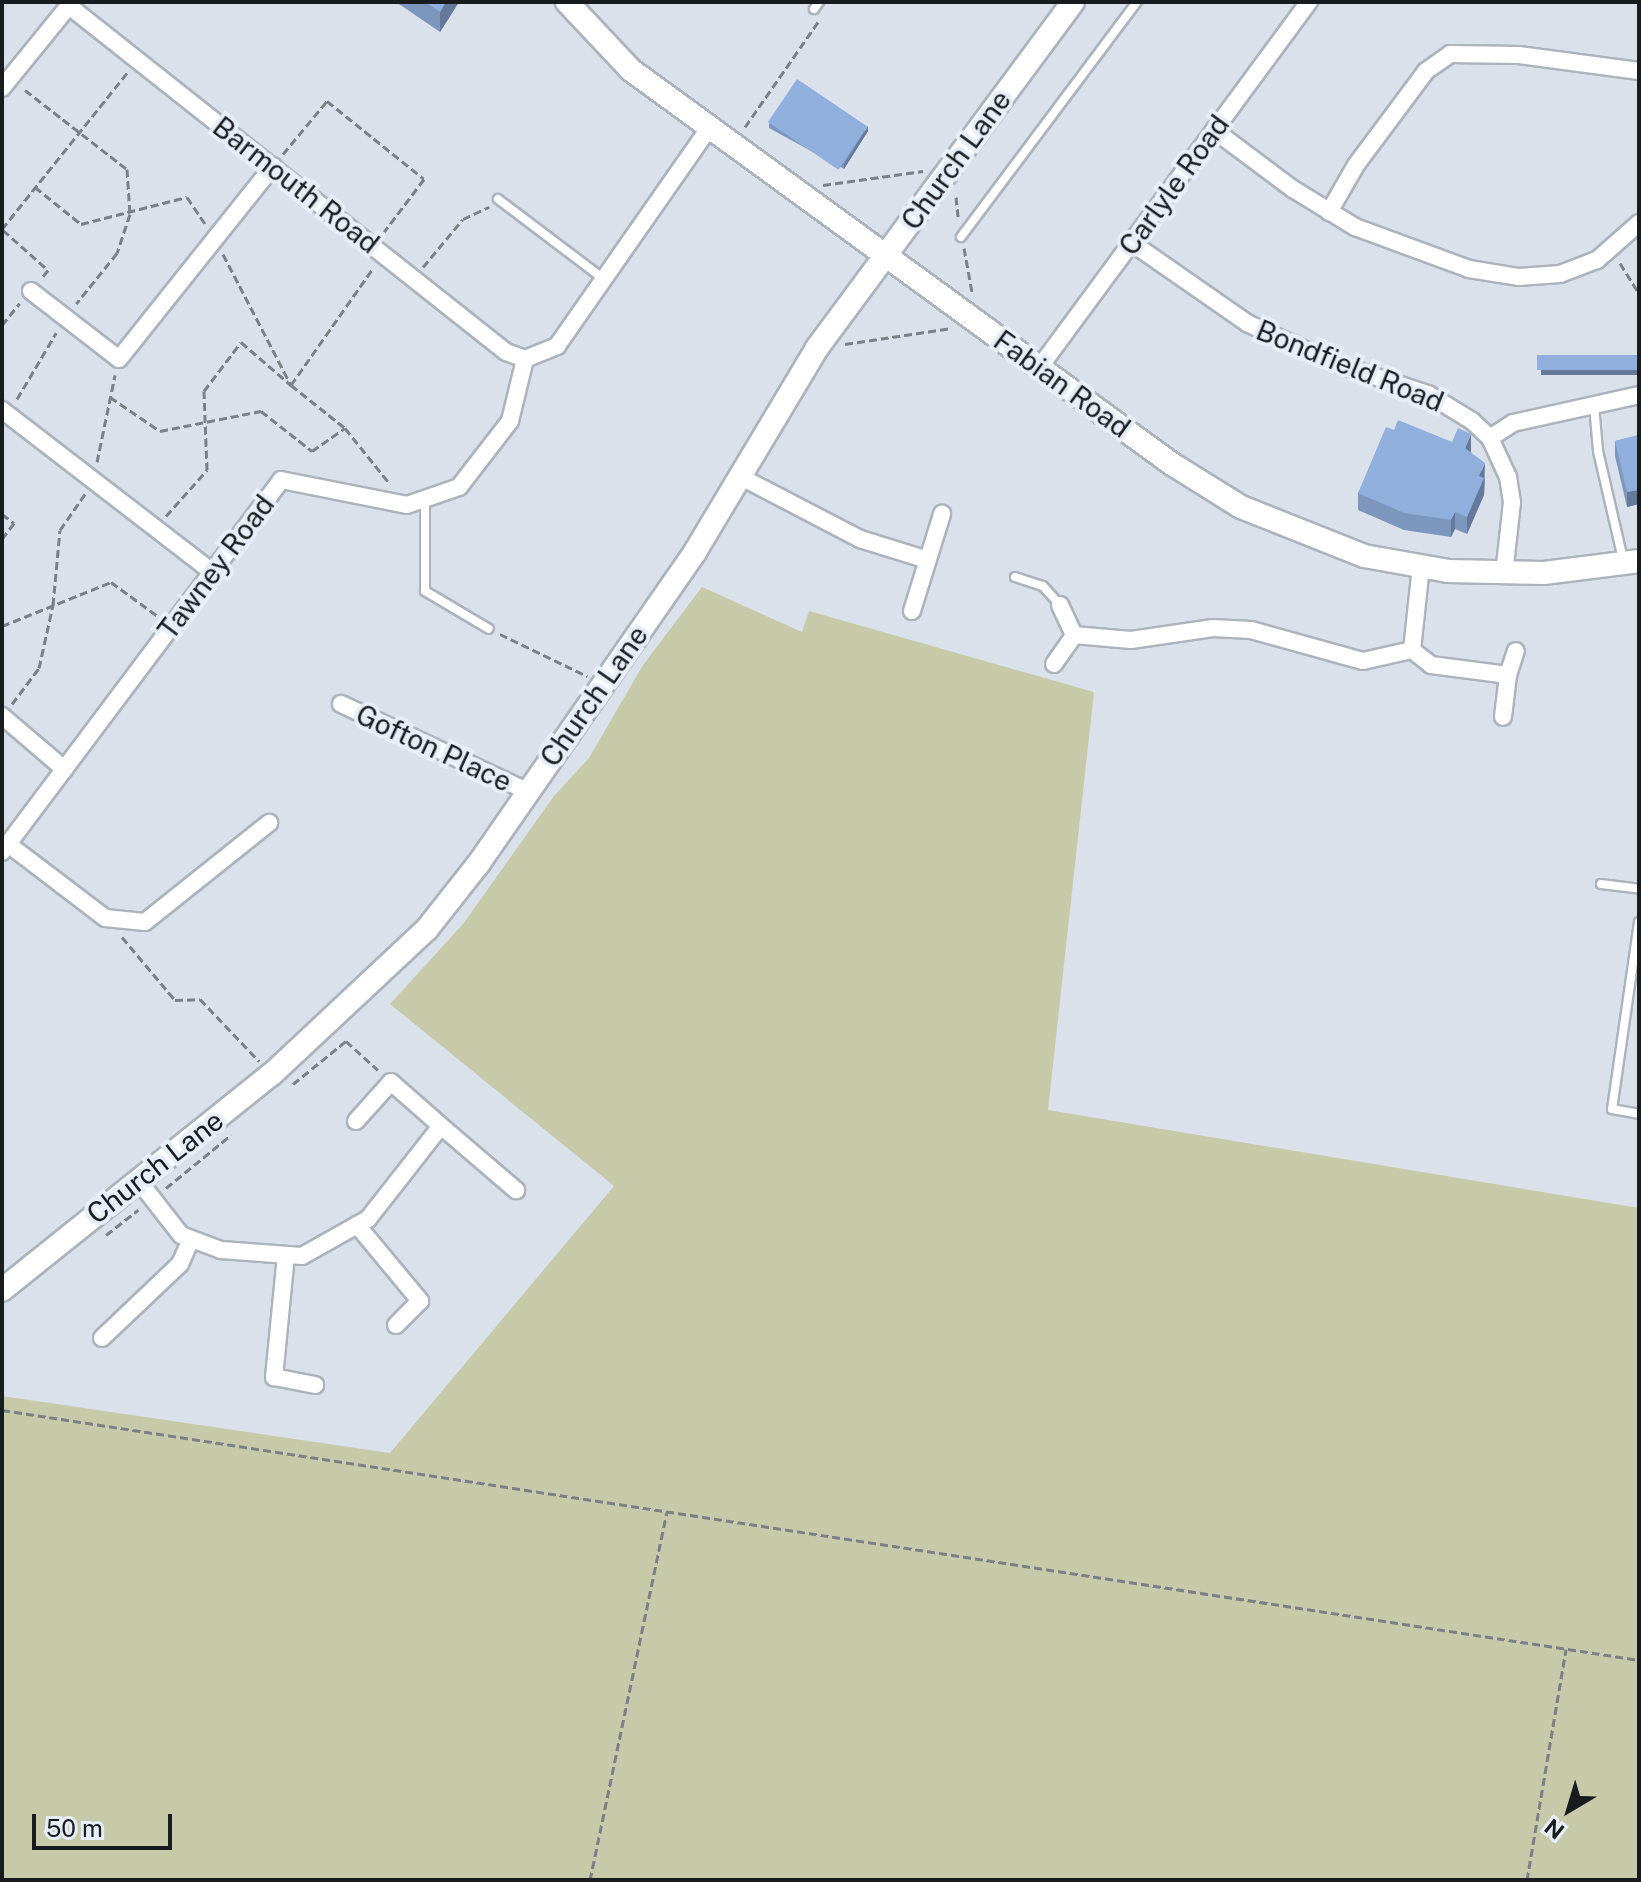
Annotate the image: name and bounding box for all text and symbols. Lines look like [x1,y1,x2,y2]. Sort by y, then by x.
street label: Church Lane [894,84,1018,236]
street label: Carlyle Road [1112,108,1236,262]
street label: Barmouth Road [206,110,386,260]
street label: Bondfield Road [1251,313,1449,419]
street label: Fabian Road [987,323,1137,445]
street label: Tawney Road [151,488,281,646]
street label: Church Lane [533,619,655,773]
street label: Gofton Place [351,697,517,799]
street label: Church Lane [80,1103,230,1231]
north arrow [1529,1770,1609,1850]
scale bar [36,1798,176,1848]
text: N [1539,1813,1569,1844]
text: 50 m [46,1814,103,1842]

